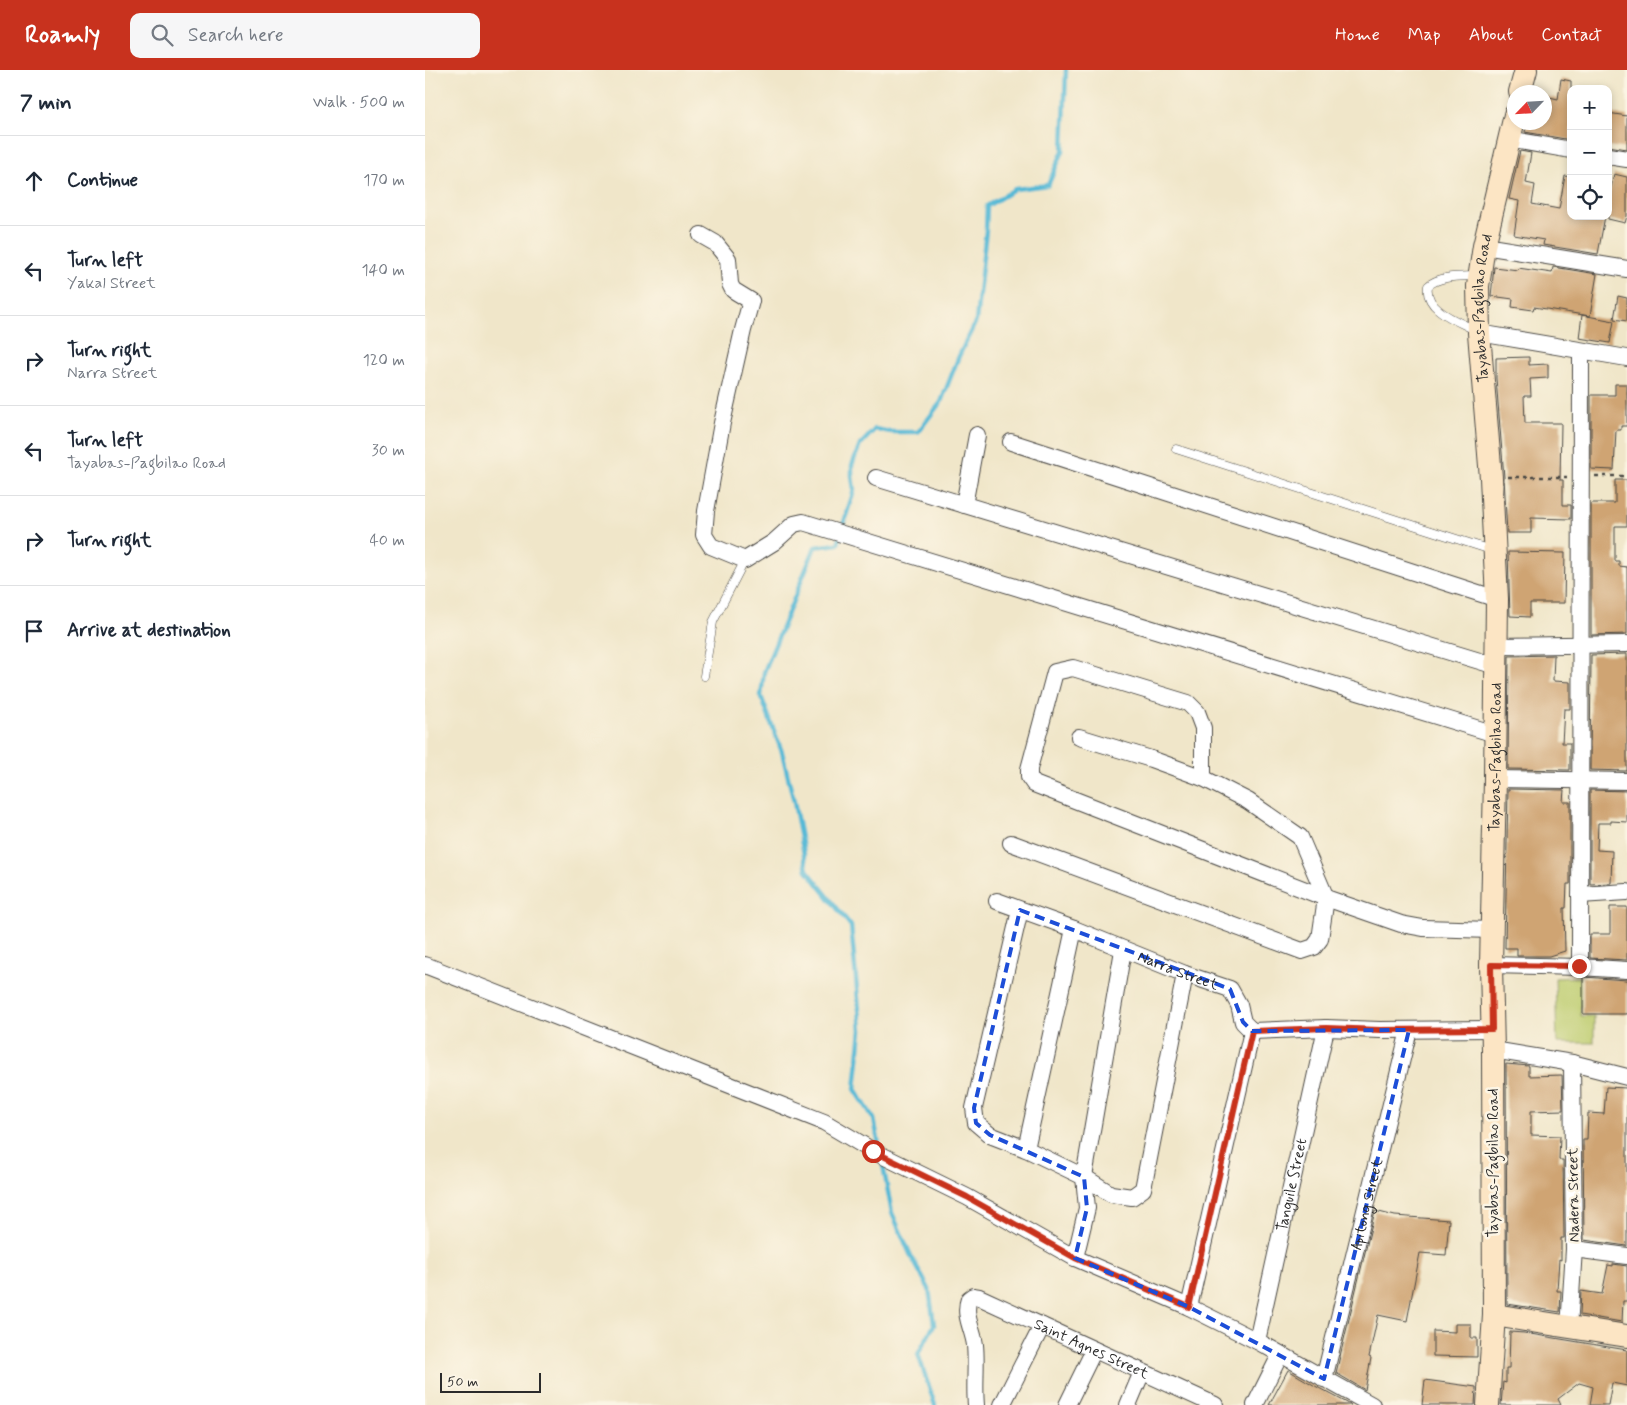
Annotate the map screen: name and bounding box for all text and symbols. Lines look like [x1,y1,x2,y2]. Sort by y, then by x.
search box [130,13,480,58]
text: Roamly [25,20,100,51]
icon: search [148,21,176,49]
text: Search here [188,23,284,48]
text: Home [1335,23,1380,47]
text: Map [1408,23,1441,47]
text: About [1469,23,1513,47]
text: Contact [1541,23,1602,47]
north arrow [1507,85,1552,130]
map controls [1567,85,1612,220]
button: + [1567,85,1612,130]
text: 7 min [20,89,72,117]
text: Walk · 500 m [313,92,405,113]
button: − [1567,130,1612,175]
icon: ahead [20,167,48,195]
text: Continue [67,168,138,193]
text: 170 m [363,170,405,191]
button: locate [1567,175,1612,220]
street label: Tayabas-Pagbilao Road [1469,232,1498,383]
text: Turn left [67,248,143,273]
icon: left [20,257,48,285]
text: 140 m [361,260,405,281]
text: Yakal Street [67,273,156,294]
text: Turn right [67,338,151,363]
icon: right [20,347,48,375]
text: 120 m [363,350,405,371]
text: Narra Street [67,363,157,384]
text: Turn left [67,428,143,453]
icon: left [20,437,48,465]
text: 30 m [372,440,405,461]
text: Tayabas-Pagbilao Road [67,453,226,474]
icon: right [20,527,48,555]
text: Turn right [67,528,151,553]
text: 40 m [369,530,405,551]
icon: arrive [20,617,48,645]
text: Arrive at destination [67,618,231,643]
street label: Tayabas-Pagbilao Road [1485,683,1507,832]
street label: Narra Street [1134,947,1221,995]
route end [1568,955,1591,978]
street label: Tayabas-Pagbilao Road [1484,1089,1505,1237]
street label: Tanguile Street [1272,1136,1312,1233]
route start [862,1140,885,1163]
street label: Nadera Street [1563,1147,1585,1242]
street label: Apitong Street [1347,1157,1388,1252]
street label: Saint Agnes Street [1031,1314,1152,1384]
scale bar [440,1370,541,1393]
text: 50 m [447,1373,478,1391]

